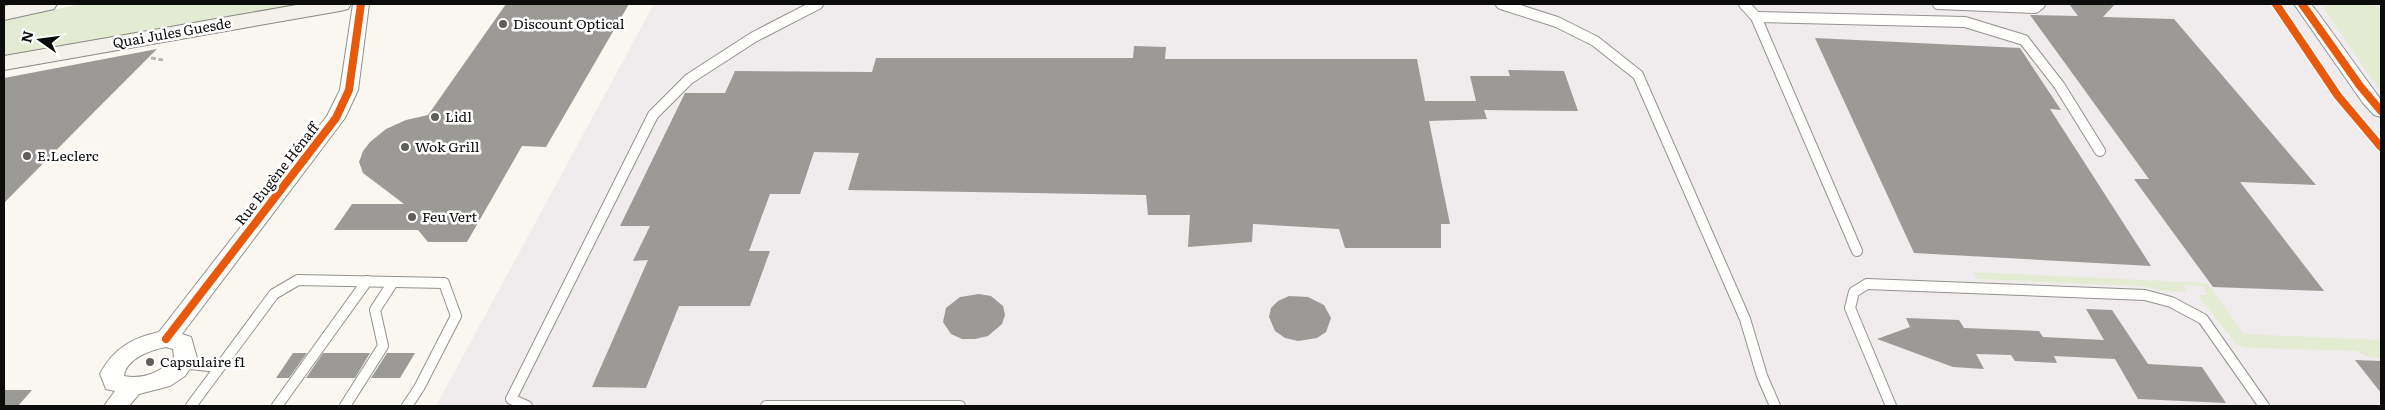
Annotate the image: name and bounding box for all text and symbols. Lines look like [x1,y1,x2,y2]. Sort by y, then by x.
street label: Quai Jules Guesde [111,12,233,52]
place label: Discount Optical [513,13,625,33]
north arrow [15,15,65,65]
marker: Discount Optical [497,18,509,30]
text: N [15,28,38,45]
place label: Lidl [445,106,472,126]
marker: Lidl [429,111,441,123]
street label: Rue Eugène Hénaff [230,117,323,229]
place label: Wok Grill [415,136,480,156]
marker: Wok Grill [399,141,411,153]
place label: E.Leclerc [37,145,99,165]
marker: E.Leclerc [21,150,33,162]
place label: Feu Vert [422,206,478,226]
marker: Feu Vert [406,211,418,223]
place label: Capsulaire f1 [160,351,245,371]
marker: Capsulaire f1 [144,356,156,368]

